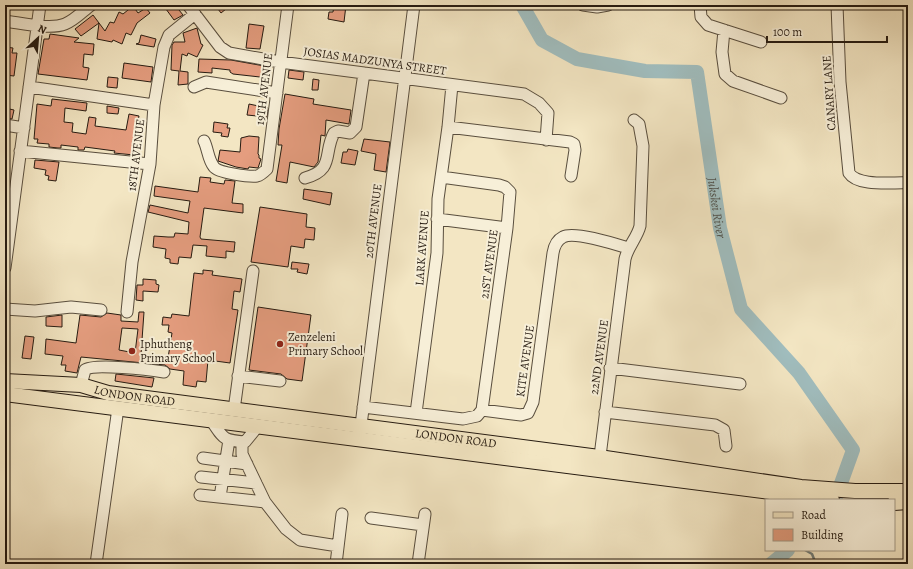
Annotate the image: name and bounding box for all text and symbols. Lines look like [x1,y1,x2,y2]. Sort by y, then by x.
north arrow [18,18,58,58]
scale bar [767,18,887,44]
text: N [35,21,49,38]
text: 100 m [773,24,802,40]
street label: JOSIAS MADZUNYA STREET [303,43,448,79]
street label: 19TH AVENUE [252,52,276,126]
street label: CANARY LANE [818,55,840,131]
street label: 18TH AVENUE [124,118,148,192]
water label: Jukskei River [703,175,730,240]
street label: 20TH AVENUE [360,183,386,259]
street label: LARK AVENUE [411,210,433,286]
street label: 21ST AVENUE [476,228,502,300]
street label: 22ND AVENUE [586,318,612,396]
street label: KITE AVENUE [512,324,538,398]
place label: Zenzeleni Primary School [288,329,363,359]
place label: Iphutheng Primary School [140,336,215,366]
marker: Zenzeleni Primary School [275,339,285,349]
marker: Iphutheng Primary School [127,346,137,356]
street label: LONDON ROAD [92,381,176,410]
street label: LONDON ROAD [414,425,497,452]
legend [765,499,895,551]
text: Road [801,507,827,523]
text: Building [801,527,843,543]

